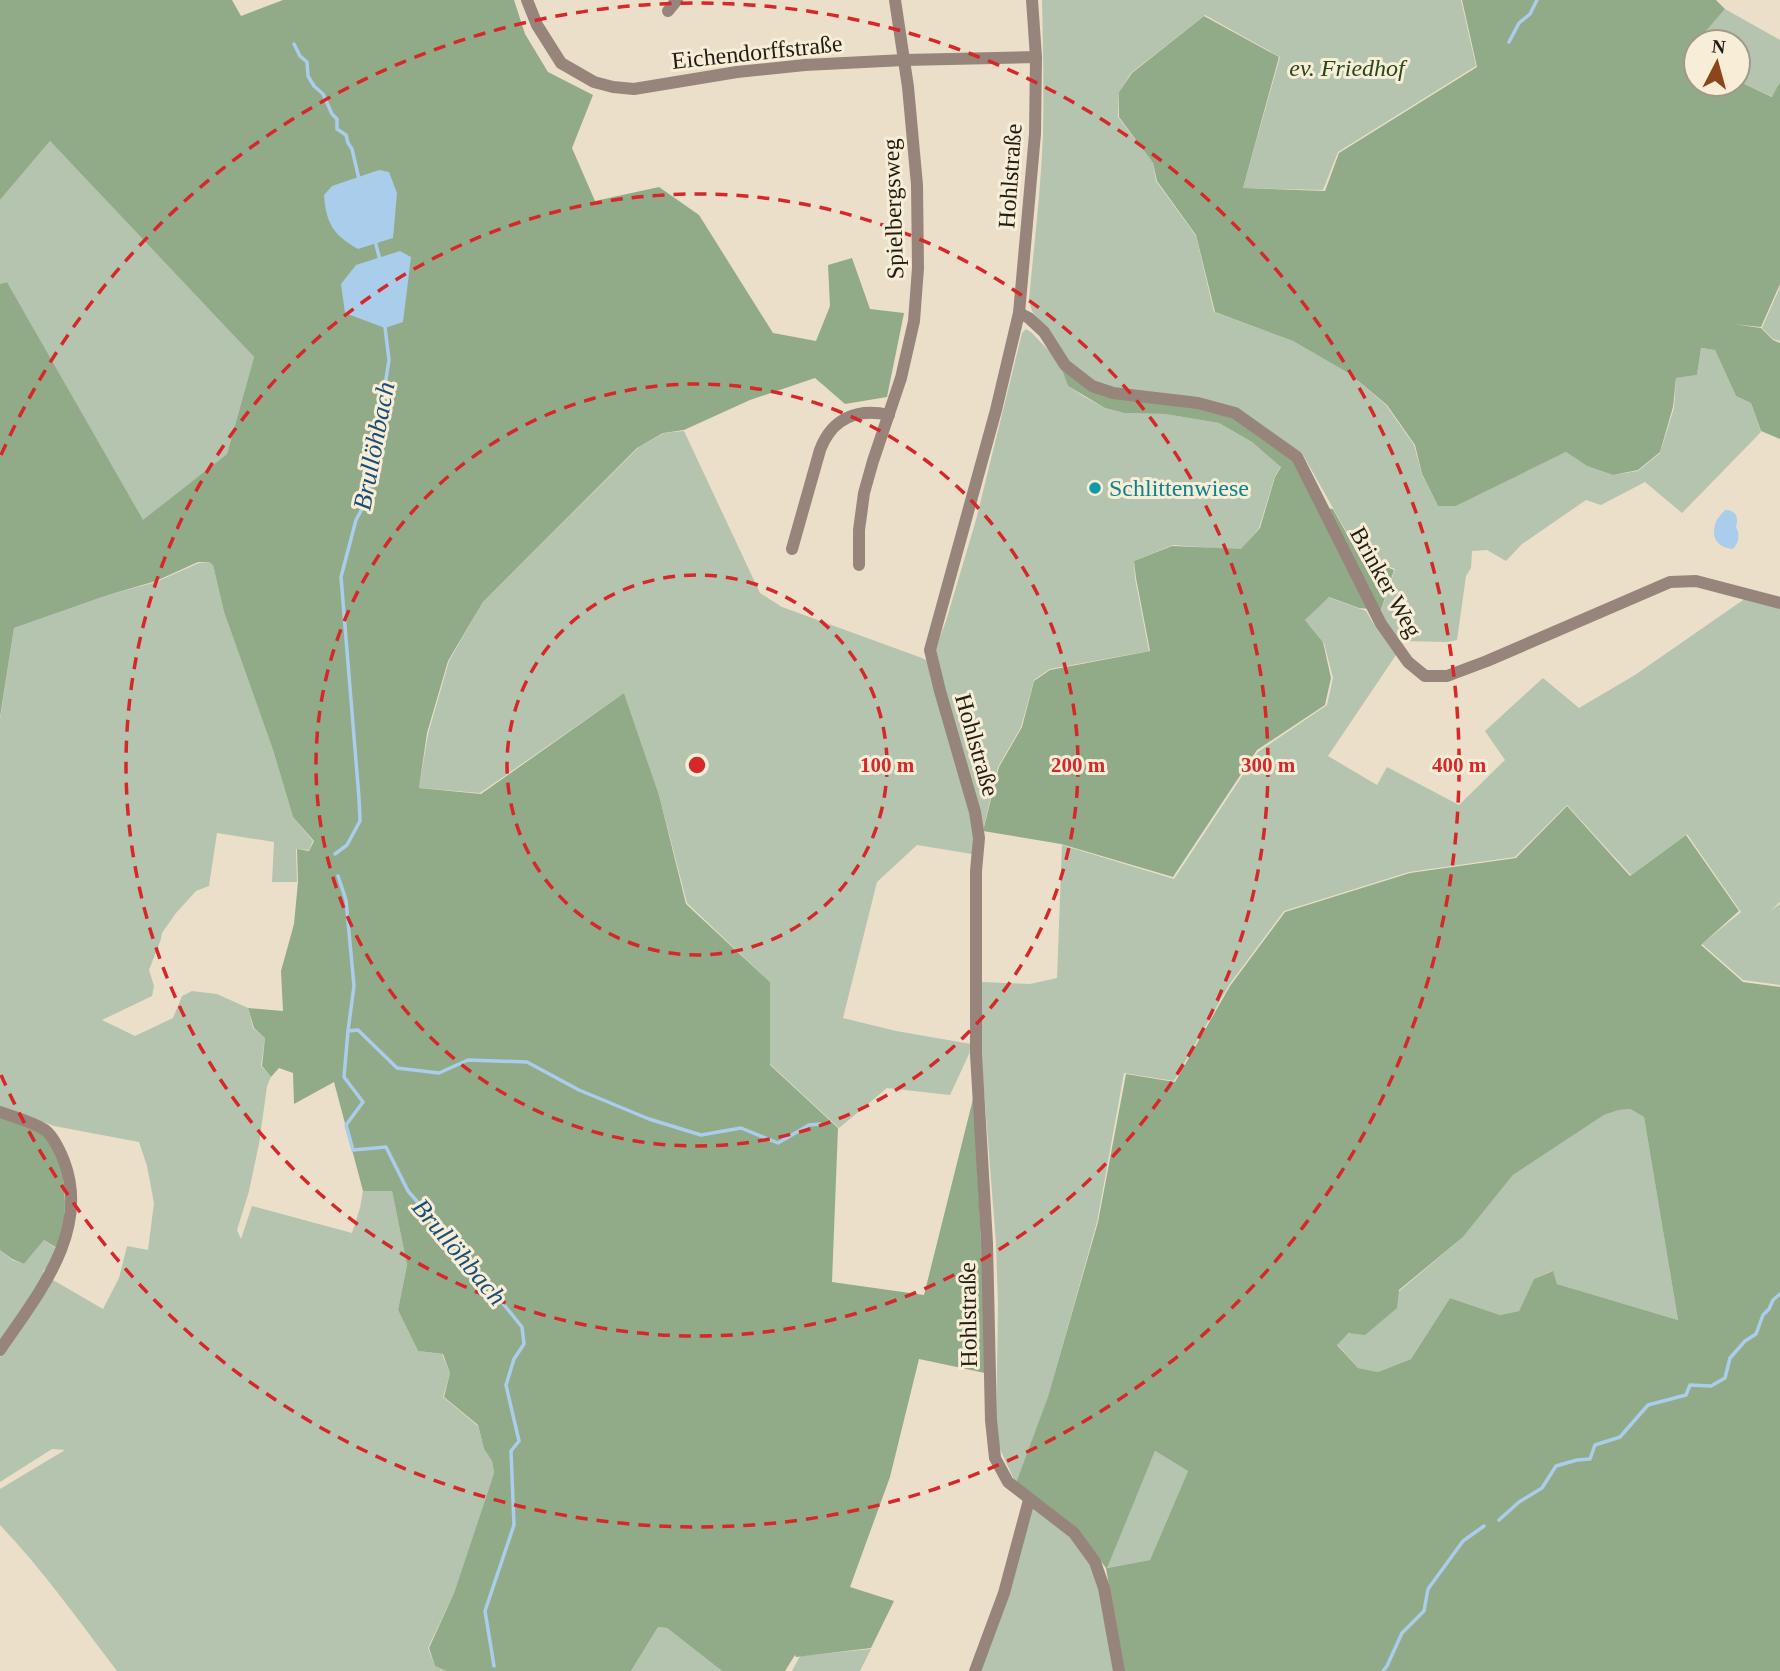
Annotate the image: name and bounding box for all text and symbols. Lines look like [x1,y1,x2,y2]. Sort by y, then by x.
north arrow [1682,28,1752,98]
street label: Eichendorffstraße [670,30,844,74]
text: N [1711,35,1727,58]
park label: ev. Friedhof [1289,55,1408,81]
street label: Hohlstraße [993,123,1027,229]
street label: Spielbergsweg [878,138,908,280]
water label: Brullöhbach [347,379,401,513]
place label: Schlittenwiese [1109,475,1249,501]
marker: Schlittenwiese [1087,480,1103,496]
street label: Brinker Weg [1345,522,1427,642]
street label: Hohlstraße [950,691,1004,799]
centre of rings [685,753,709,777]
text: 100 m [860,753,915,777]
text: 200 m [1051,753,1106,777]
text: 300 m [1241,753,1296,777]
text: 400 m [1432,753,1487,777]
water label: Brullöhbach [406,1193,512,1311]
street label: Hohlstraße [954,1262,982,1368]

